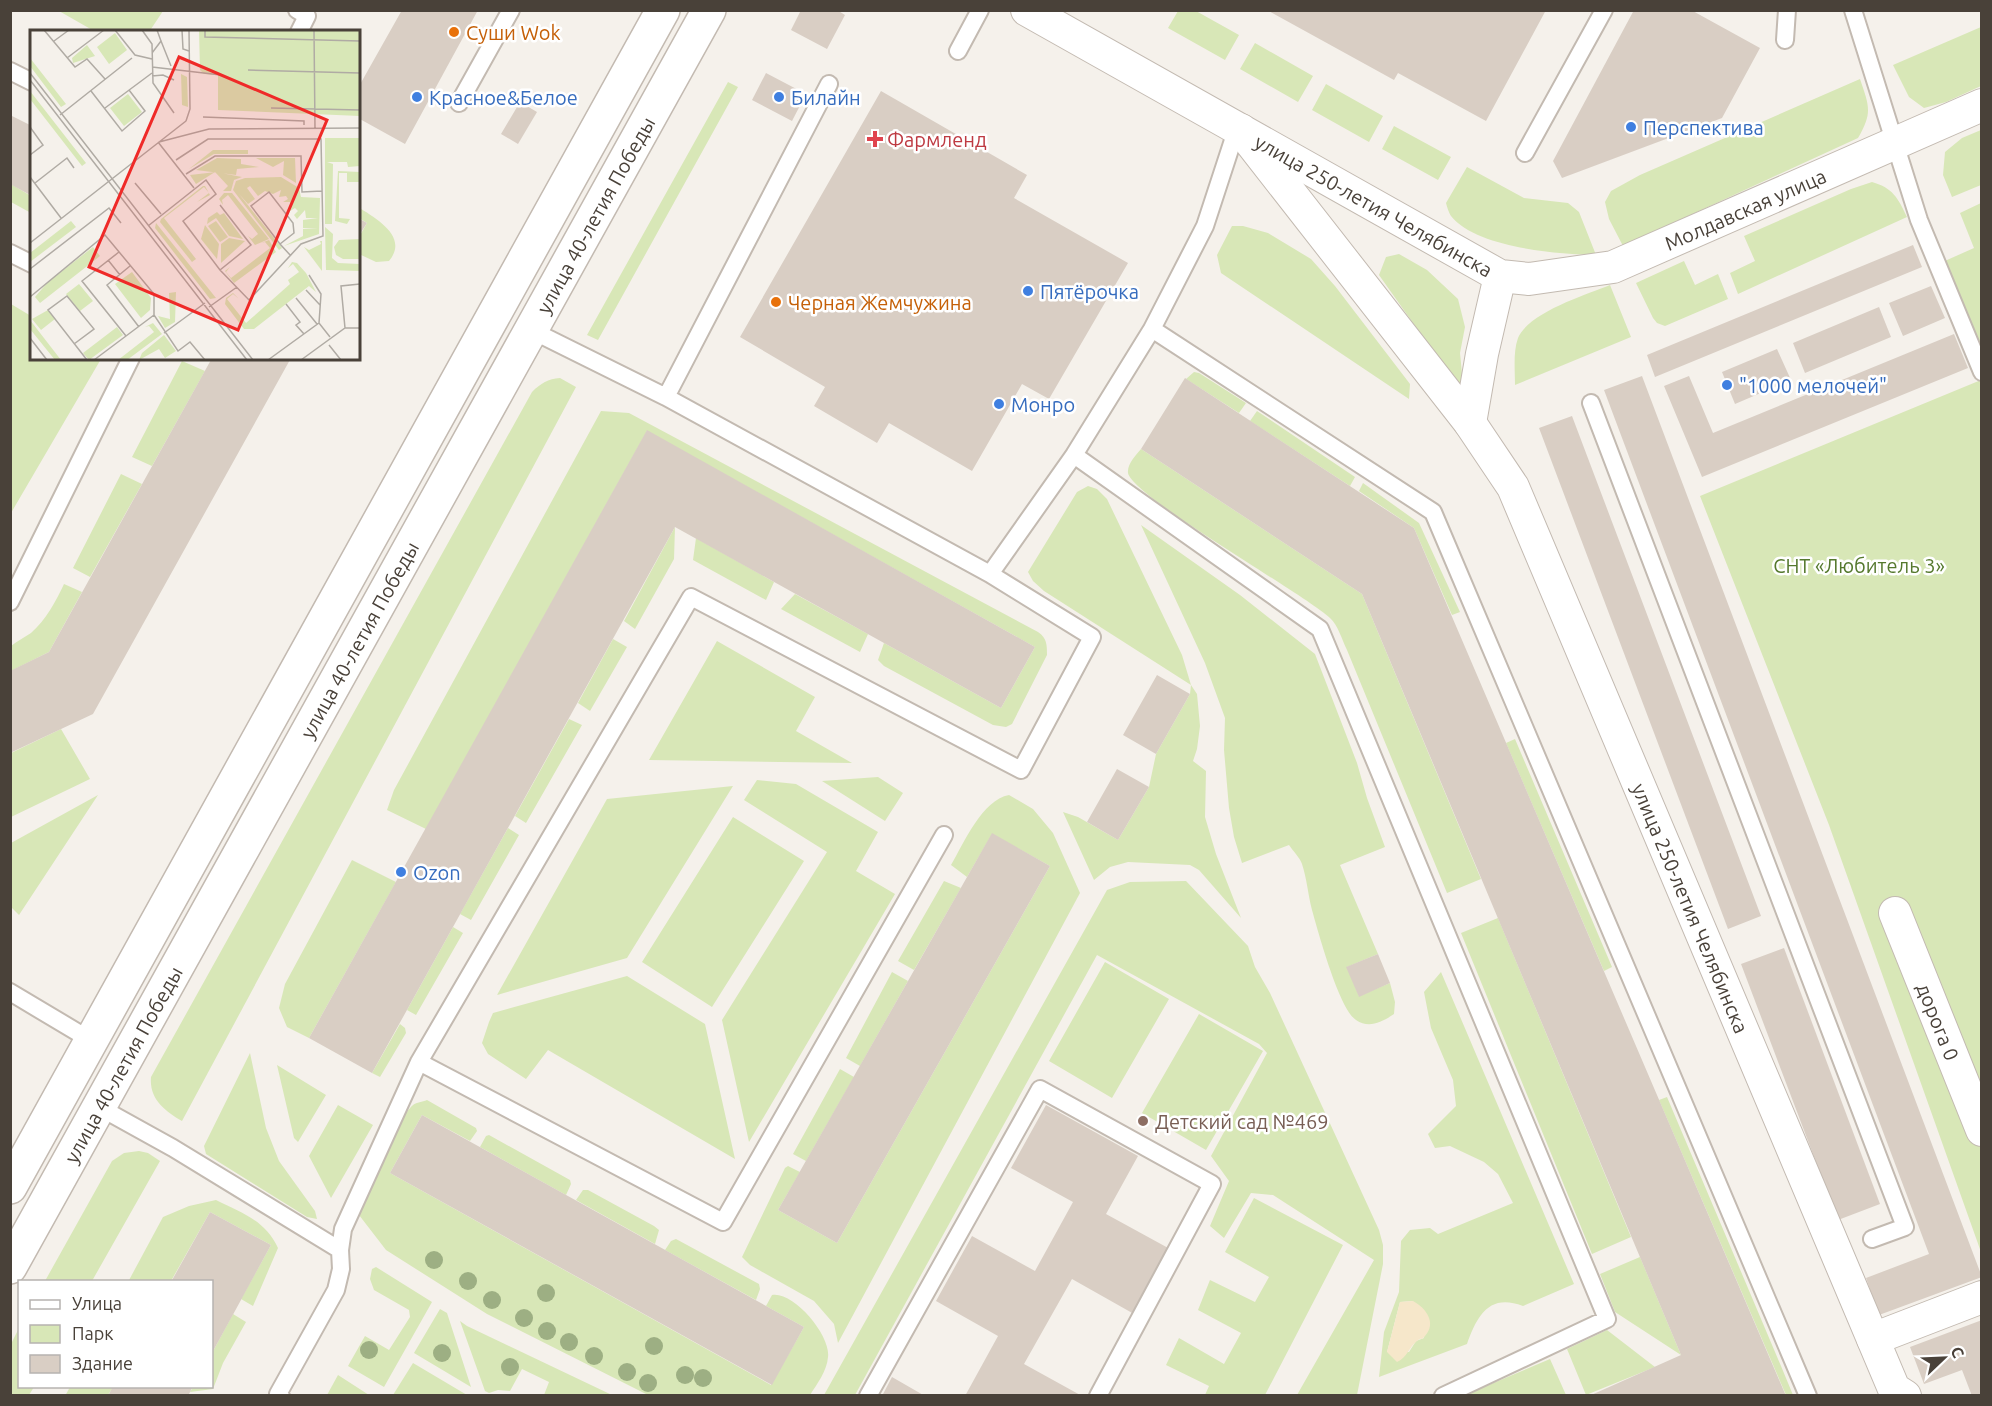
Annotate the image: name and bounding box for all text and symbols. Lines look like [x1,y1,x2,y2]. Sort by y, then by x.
place label: Суши Wok [466,21,561,44]
marker: Суши Wok [447,25,461,39]
inset map [30,30,360,360]
place label: Красное&Белое [429,86,578,109]
place label: Билайн [791,86,861,109]
marker: Красное&Белое [410,90,424,104]
marker: Билайн [772,90,786,104]
street label: улица 40-летия Победы [531,112,659,317]
place label: Перспектива [1643,116,1764,139]
marker: Перспектива [1624,120,1638,134]
place label: Фармленд [887,128,987,151]
street label: улица 250-летия Челябинска [1251,129,1497,281]
marker: Фармленд [868,132,882,146]
street label: Молдавская улица [1661,164,1829,254]
place label: Пятёрочка [1040,280,1139,303]
marker: Пятёрочка [1021,284,1035,298]
place label: Черная Жемчужина [788,291,972,314]
marker: Черная Жемчужина [769,295,783,309]
place label: "1000 мелочей" [1739,374,1887,397]
marker: "1000 мелочей" [1720,378,1734,392]
place label: Монро [1011,393,1075,416]
marker: Монро [992,397,1006,411]
street label: улица 40-летия Победы [295,537,423,742]
park label: СНТ «Любитель 3» [1773,554,1945,577]
street label: улица 250-летия Челябинска [1628,780,1754,1036]
place label: Ozon [413,861,461,884]
marker: Ozon [394,865,408,879]
street label: улица 40-летия Победы [59,962,187,1167]
street label: дорога 0 [1913,980,1964,1063]
place label: Детский сад №469 [1155,1110,1328,1133]
marker: Детский сад №469 [1136,1114,1150,1128]
legend [18,1280,213,1388]
text: Улица [72,1293,122,1313]
text: Парк [72,1323,113,1343]
north arrow [1914,1328,1974,1388]
text: С [1948,1344,1968,1360]
text: Здание [72,1353,133,1373]

